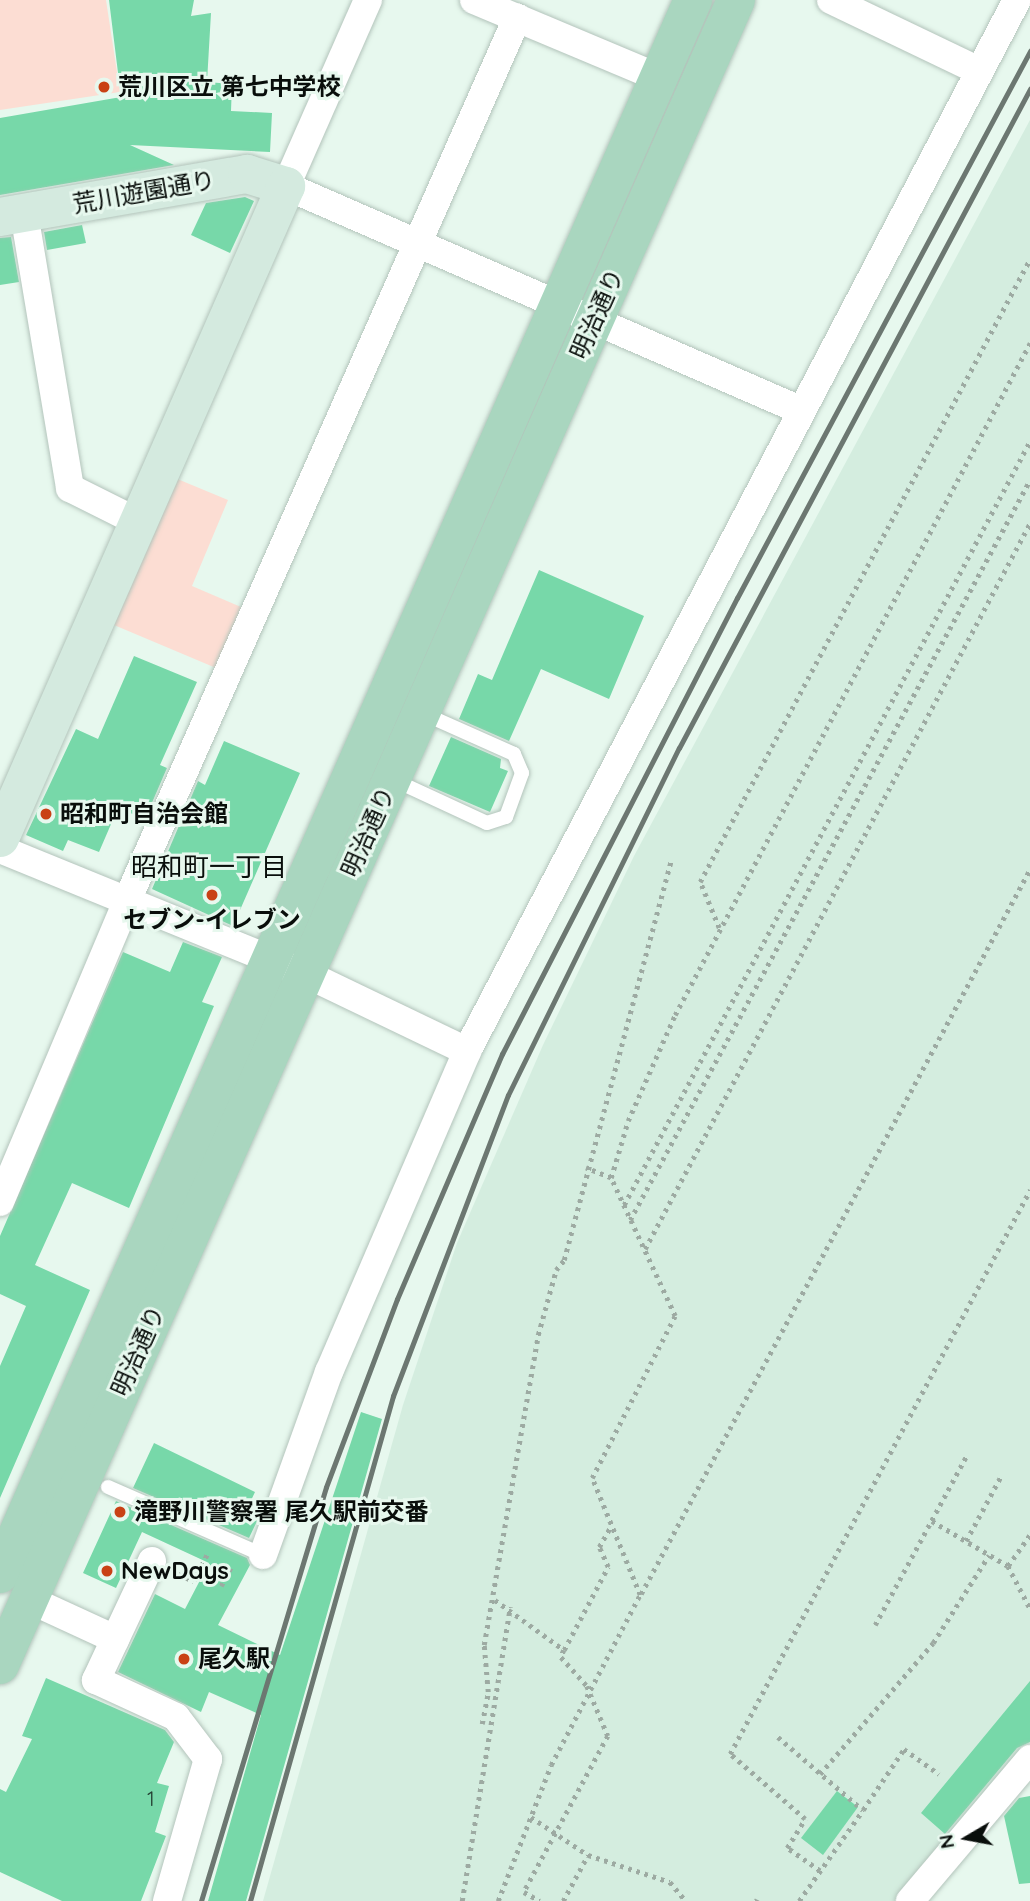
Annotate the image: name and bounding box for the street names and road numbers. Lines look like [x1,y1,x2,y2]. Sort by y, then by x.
street label: 荒川遊園通り [71,165,217,219]
street label: 明治通り [564,264,630,364]
street label: 明治通り [335,782,401,882]
street label: 明治通り [105,1301,171,1401]

